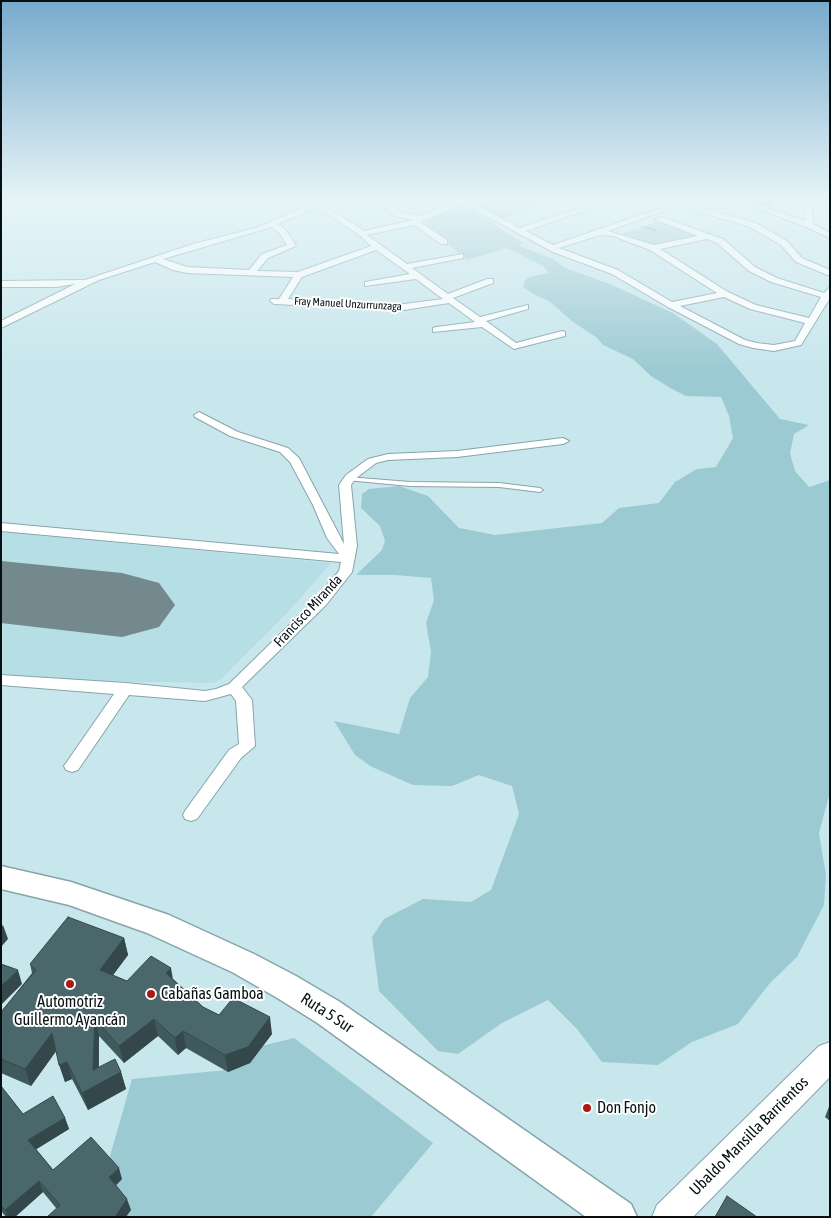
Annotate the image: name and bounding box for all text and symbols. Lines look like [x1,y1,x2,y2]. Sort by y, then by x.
street label: Fray Manuel Unzurrunzaga [294,295,402,313]
street label: Francisco Miranda [270,571,346,651]
marker: Automotriz Guillermo Ayancán [64,978,76,990]
place label: Cabañas Gamboa [161,984,264,1004]
marker: Cabañas Gamboa [145,988,157,1000]
street label: Ruta 5 Sur [297,989,357,1037]
place label: Automotriz Guillermo Ayancán [14,992,126,1030]
street label: Ubaldo Mansilla Barrientos [686,1073,812,1199]
place label: Don Fonjo [597,1098,656,1118]
marker: Don Fonjo [581,1102,593,1114]

